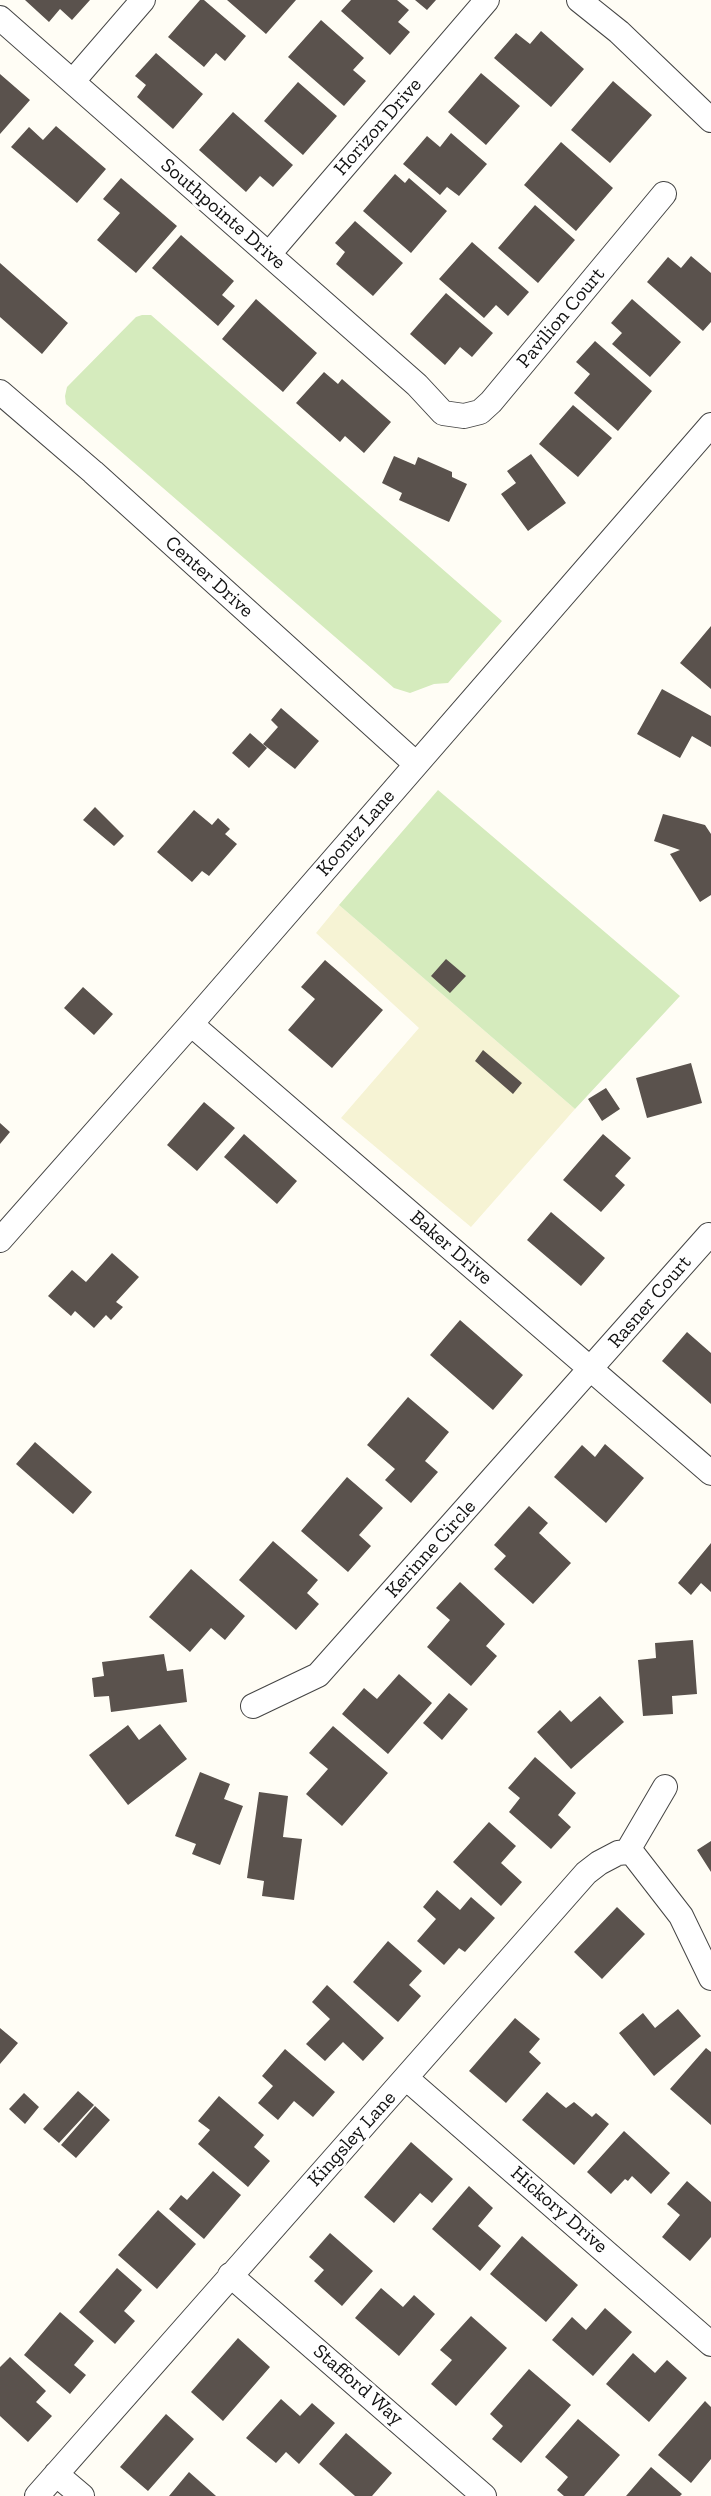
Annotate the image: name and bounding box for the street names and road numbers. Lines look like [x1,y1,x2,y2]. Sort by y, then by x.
street label: Horizon Drive [329,73,427,181]
street label: Southpointe Drive [156,153,290,275]
street label: Pavilion Court [512,263,610,373]
street label: Center Drive [160,531,258,623]
street label: Koontz Lane [312,785,400,881]
street label: Baker Drive [405,1206,497,1290]
street label: Rasner Court [603,1251,697,1353]
street label: Kerinne Circle [381,1495,481,1603]
street label: Kingsley Lane [303,2086,401,2192]
street label: Hickory Drive [506,2161,612,2259]
street label: Stafford Way [308,2339,408,2431]

